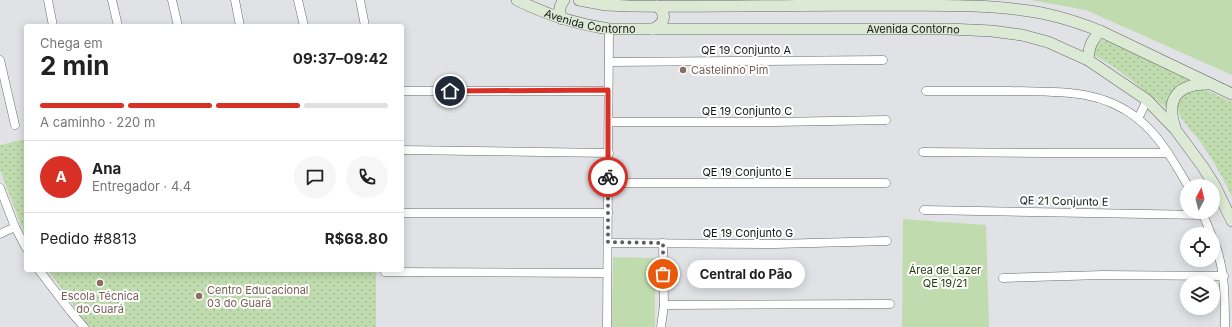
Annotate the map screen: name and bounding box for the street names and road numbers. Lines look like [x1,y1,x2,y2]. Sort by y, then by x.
street label: Avenida Contorno [542,6,636,36]
street label: Avenida Contorno [867,22,960,37]
street label: QE 19 Conjunto A [701,43,791,57]
street label: QE 19 Conjunto C [702,104,792,118]
street label: QE 19 Conjunto E [702,165,792,179]
street label: QE 21 Conjunto E [1019,193,1109,209]
street label: QE 19 Conjunto G [703,226,793,240]

